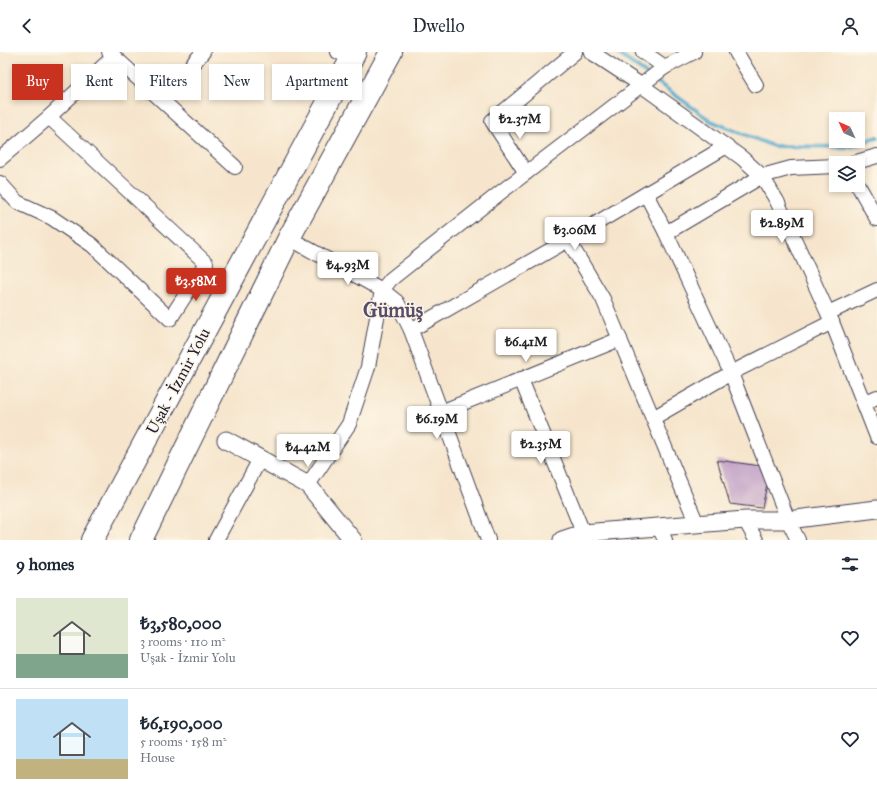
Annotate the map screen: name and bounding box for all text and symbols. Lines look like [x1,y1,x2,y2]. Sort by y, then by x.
icon: back [16,15,38,37]
text: Dwello [412,15,465,37]
icon: person [839,15,861,37]
chip: Buy [12,64,63,100]
chip: Rent [71,64,127,100]
chip: Filters [135,64,201,100]
chip: New [209,64,264,100]
chip: Apartment [272,64,362,100]
pin: ₺2.37M [487,106,553,140]
text: ₺2.37M [499,111,541,127]
north arrow [829,112,865,148]
map controls [829,112,865,192]
button: layers [829,156,865,192]
pin: ₺2.89M [749,210,815,244]
text: ₺2.89M [760,215,804,231]
pin: ₺3.06M [542,217,608,251]
text: ₺3.06M [554,222,596,238]
pin: ₺4.93M [315,252,381,286]
text: ₺4.93M [326,257,370,273]
pin: ₺3.58M [163,268,229,302]
text: ₺3.58M [175,273,217,289]
district label: Gümüş [363,298,424,323]
street label: Uşak - İzmir Yolu [141,324,214,437]
pin: ₺6.41M [493,329,559,363]
text: ₺6.41M [505,334,547,350]
pin: ₺6.19M [404,406,470,440]
text: ₺6.19M [416,411,458,427]
pin: ₺2.35M [508,431,574,465]
pin: ₺4.42M [275,434,341,468]
text: ₺2.35M [520,436,562,452]
text: ₺4.42M [286,439,330,455]
icon: filters [839,553,861,575]
text: 9 homes [16,554,74,575]
text: ₺3,580,000 [140,613,222,634]
icon: home [48,614,96,662]
icon: heart [839,627,861,649]
text: 3 rooms · 110 m² [140,634,225,650]
text: Uşak - İzmir Yolu [140,650,236,666]
text: ₺6,190,000 [140,713,223,734]
icon: home [48,715,96,763]
icon: heart [839,728,861,750]
text: 5 rooms · 158 m² [140,734,227,750]
text: House [140,750,175,766]

